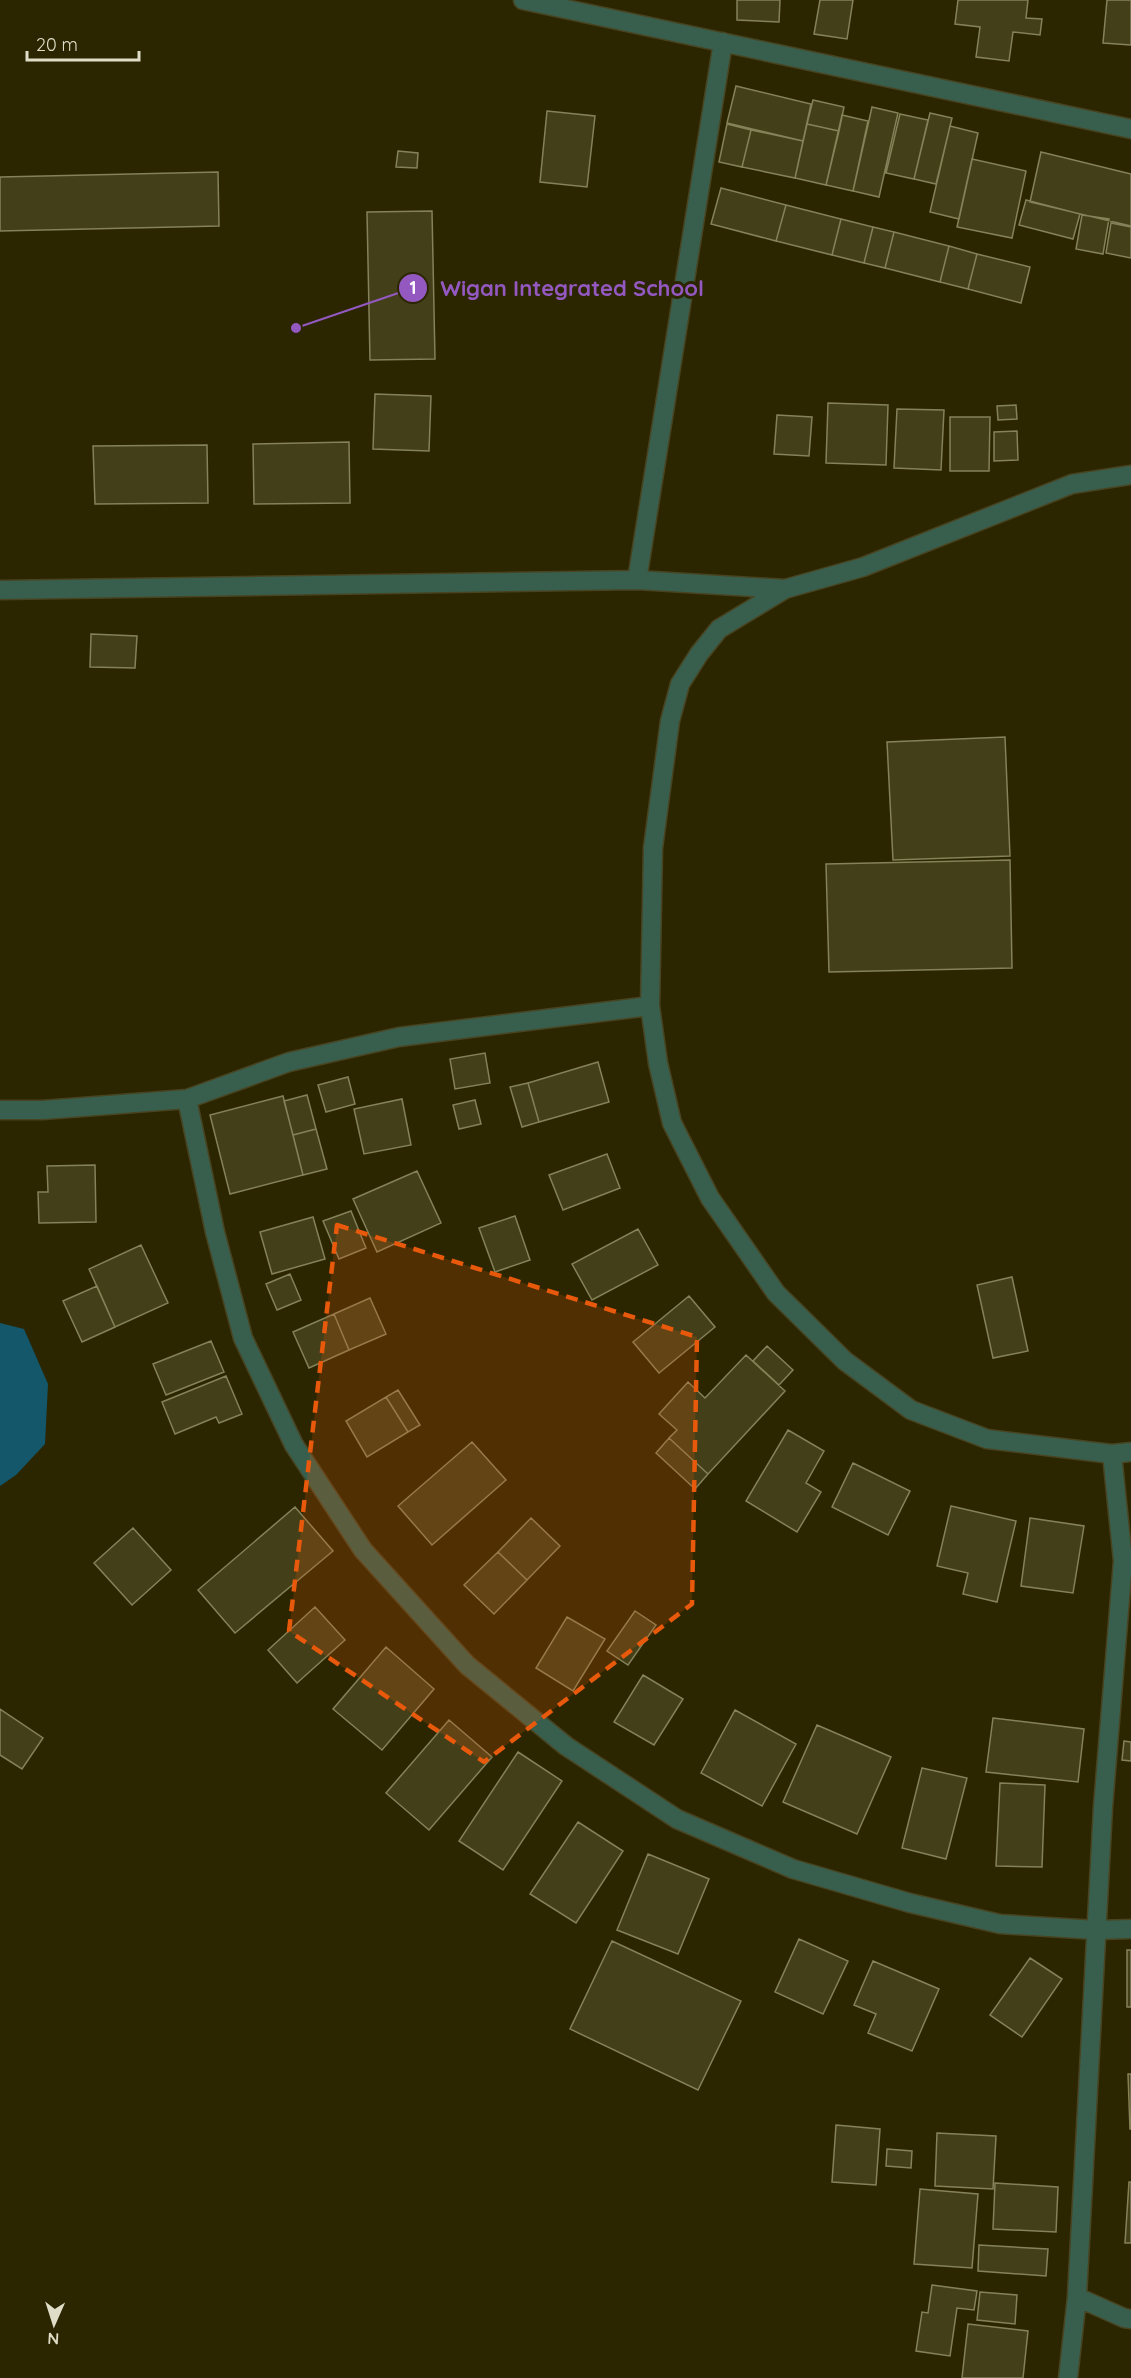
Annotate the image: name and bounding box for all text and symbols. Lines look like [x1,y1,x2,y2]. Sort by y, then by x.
scale bar [27,24,140,62]
text: 20 m [36,33,78,56]
callout: Wigan Integrated School [398,268,715,308]
text: Wigan Integrated School [440,274,704,302]
text: 1 [409,276,417,299]
north arrow [24,2294,84,2354]
text: N [47,2329,60,2349]

